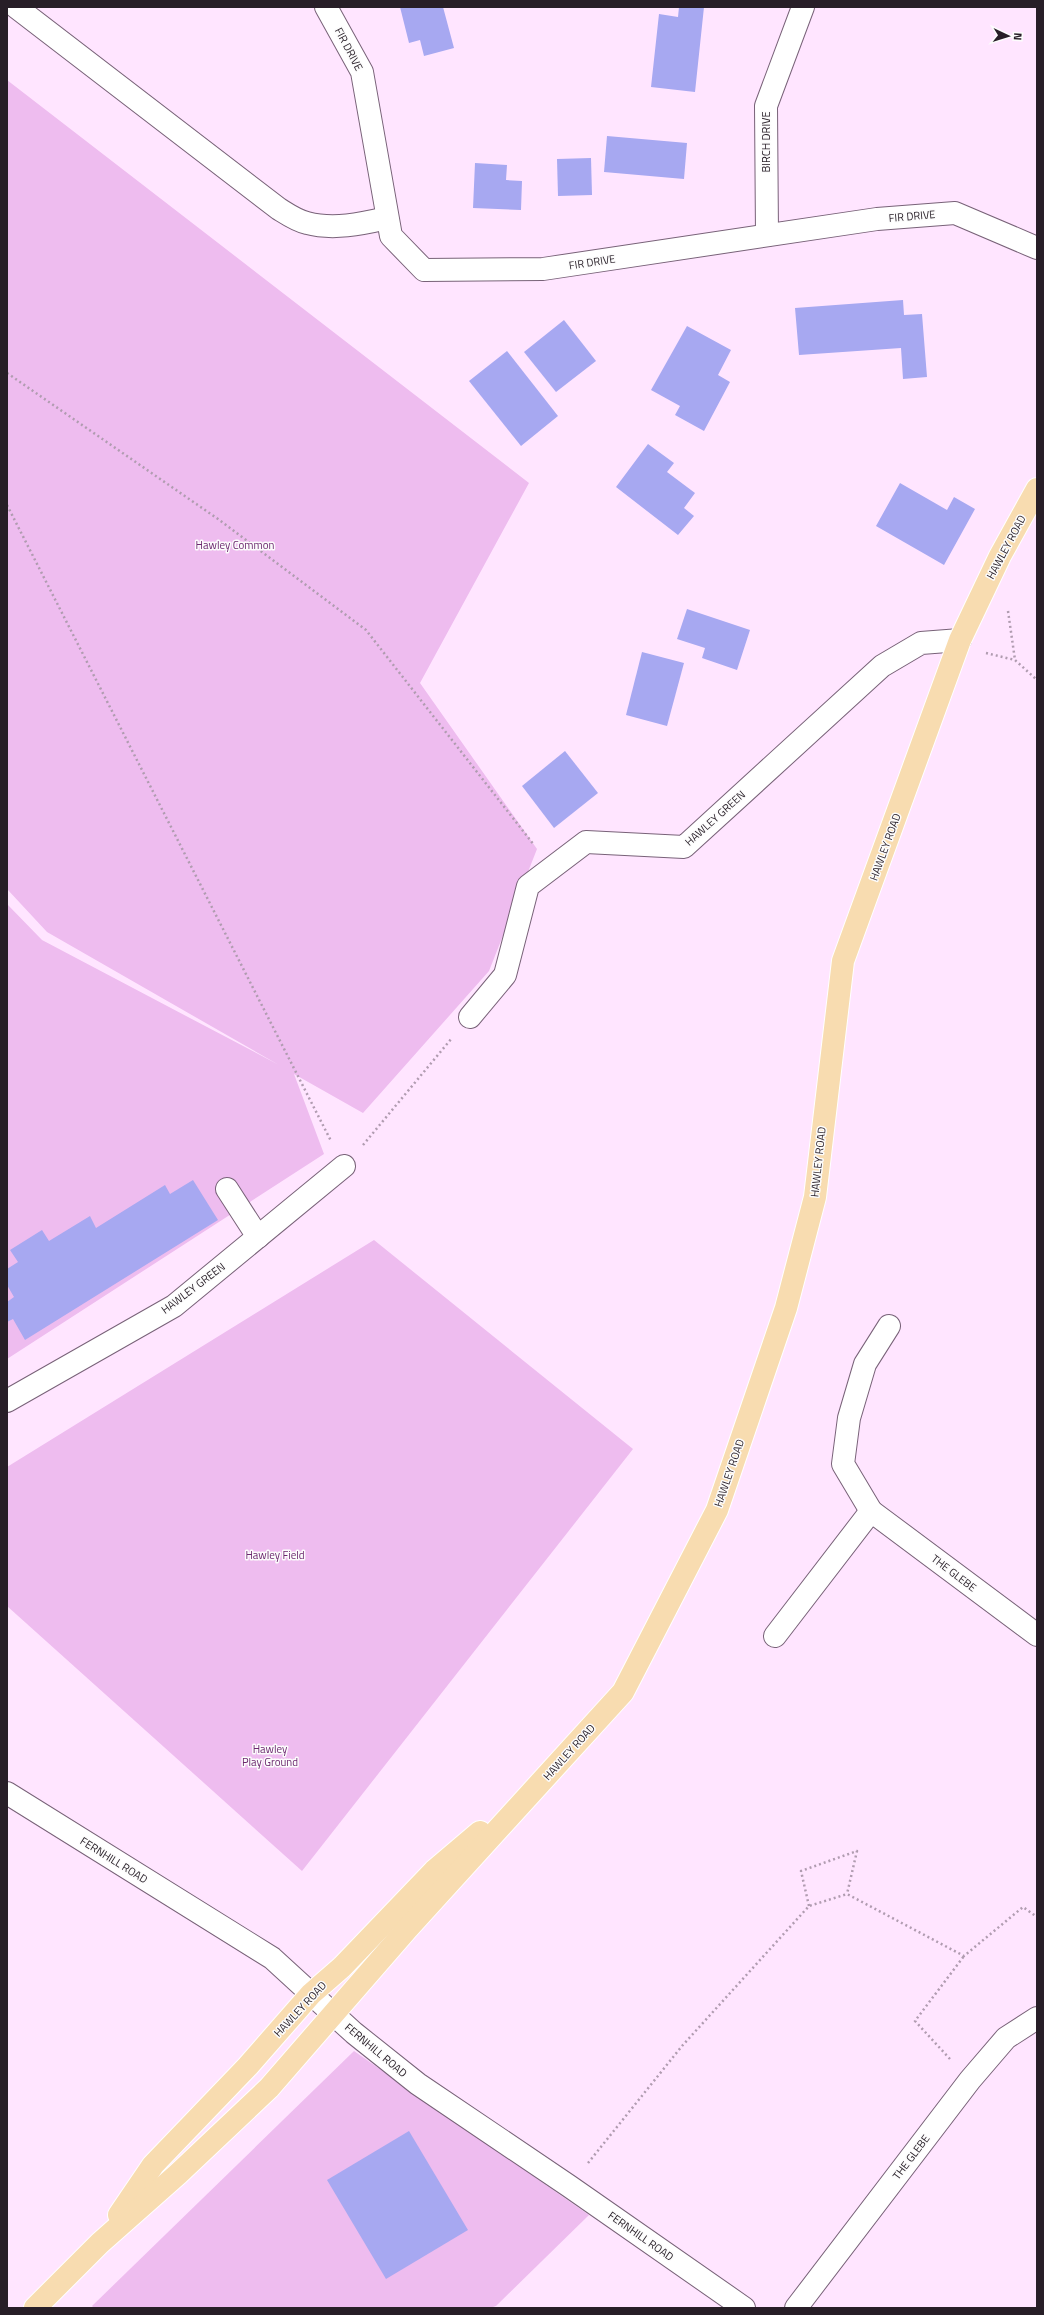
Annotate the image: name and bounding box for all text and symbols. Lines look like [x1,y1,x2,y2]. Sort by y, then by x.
north arrow [988,16,1028,56]
street label: FIR DRIVE [331,25,367,73]
text: N [1010,32,1026,41]
street label: BIRCH DRIVE [758,111,774,173]
street label: FIR DRIVE [888,206,936,226]
street label: FIR DRIVE [568,250,616,274]
street label: HAWLEY ROAD [982,512,1030,582]
park label: Hawley Common [196,537,275,553]
street label: HAWLEY GREEN [681,787,749,849]
street label: HAWLEY ROAD [865,811,905,883]
street label: HAWLEY ROAD [806,1126,830,1198]
street label: HAWLEY GREEN [158,1259,228,1317]
street label: HAWLEY ROAD [710,1437,748,1509]
park label: Hawley Field [245,1547,305,1563]
street label: THE GLEBE [928,1551,980,1595]
street label: HAWLEY ROAD [539,1720,599,1784]
park label: Hawley Play Ground [242,1741,298,1770]
street label: FERNHILL ROAD [77,1833,151,1887]
street label: HAWLEY ROAD [270,1978,330,2040]
street label: FERNHILL ROAD [341,2019,411,2081]
street label: THE GLEBE [889,2131,933,2183]
street label: FERNHILL ROAD [605,2207,677,2265]

